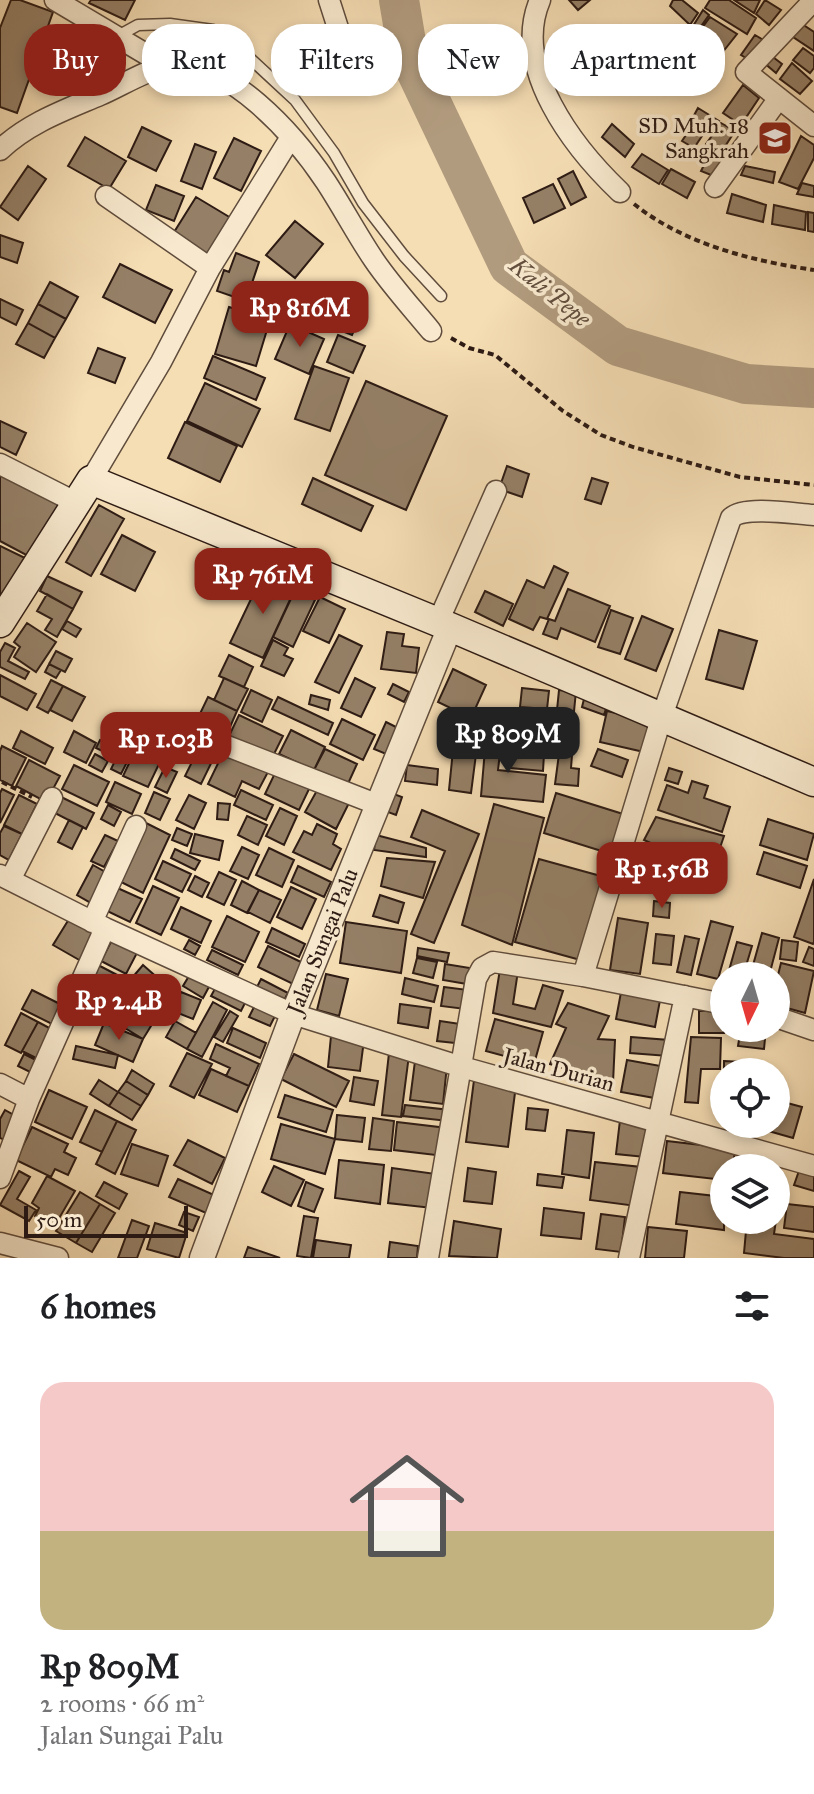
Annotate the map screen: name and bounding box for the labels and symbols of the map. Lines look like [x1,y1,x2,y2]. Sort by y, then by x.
place label: SD Muh. 18 Sangkrah [638,112,749,164]
school or university icon: SD Muh. 18 Sangkrah [756,119,794,157]
water label: Kali Pepe [503,250,597,334]
pin: Rp 816M [226,281,374,349]
pin: Rp 761M [189,548,337,616]
pin: Rp 809M [434,707,582,775]
pin: Rp 1.03B [83,712,249,780]
pin: Rp 1.56B [579,842,745,910]
street label: Jalan Sungai Palu [280,864,364,1020]
north arrow [710,962,790,1042]
pin: Rp 2.4B [45,974,193,1042]
street label: Jalan Durian [498,1041,618,1097]
scale bar [24,1202,188,1238]

